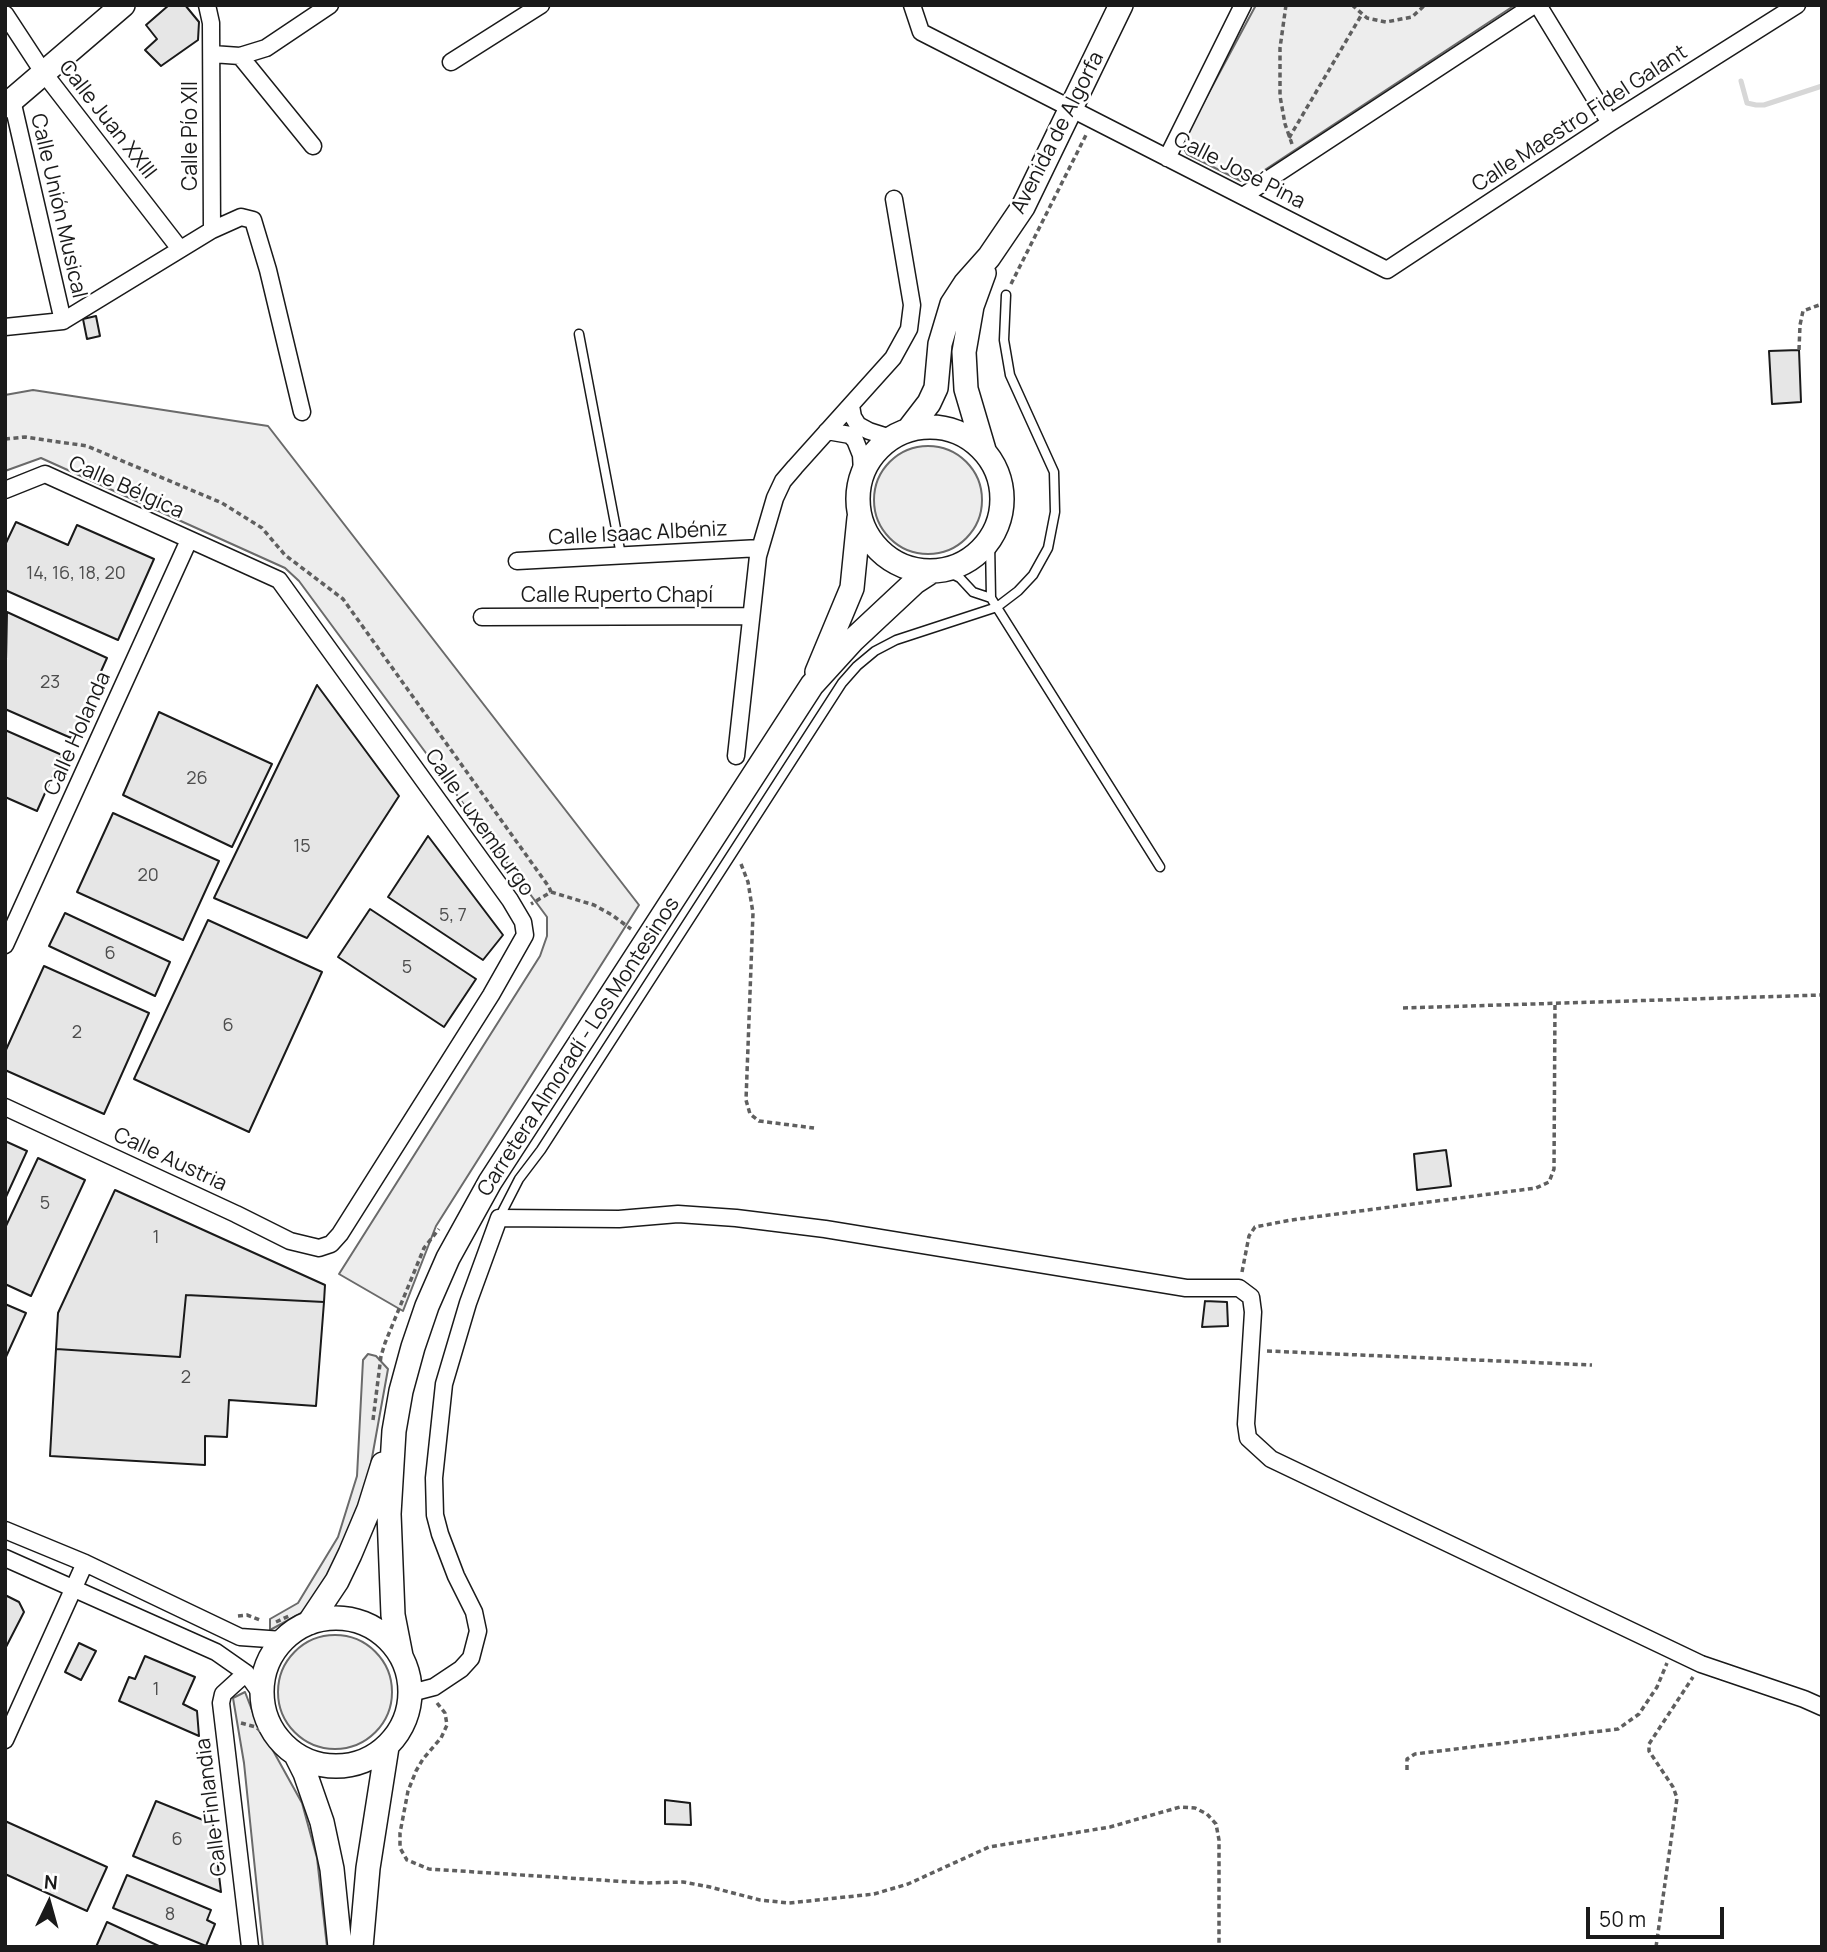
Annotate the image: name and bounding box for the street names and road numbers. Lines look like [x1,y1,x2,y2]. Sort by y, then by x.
street label: Calle Maestro Fidel Galant [1468,40,1692,198]
street label: Avenida de Algorfa [1006,48,1110,218]
street label: Calle Juan XXIII [53,56,161,184]
street label: Calle Pío XII [178,81,204,191]
street label: Calle Unión Musical [25,111,91,301]
street label: Calle José Pina [1169,127,1309,215]
street label: Calle Bélgica [64,451,188,525]
street label: Calle Isaac Albéniz [548,517,728,551]
street label: Calle Ruperto Chapí [521,583,713,609]
street label: Calle Holanda [39,668,117,800]
street label: Calle Luxemburgo [419,745,539,901]
street label: Carretera Almoradí - Los Montesinos [473,893,685,1201]
street label: Calle Austria [109,1123,231,1197]
street label: Calle Finlandia [191,1737,233,1877]

